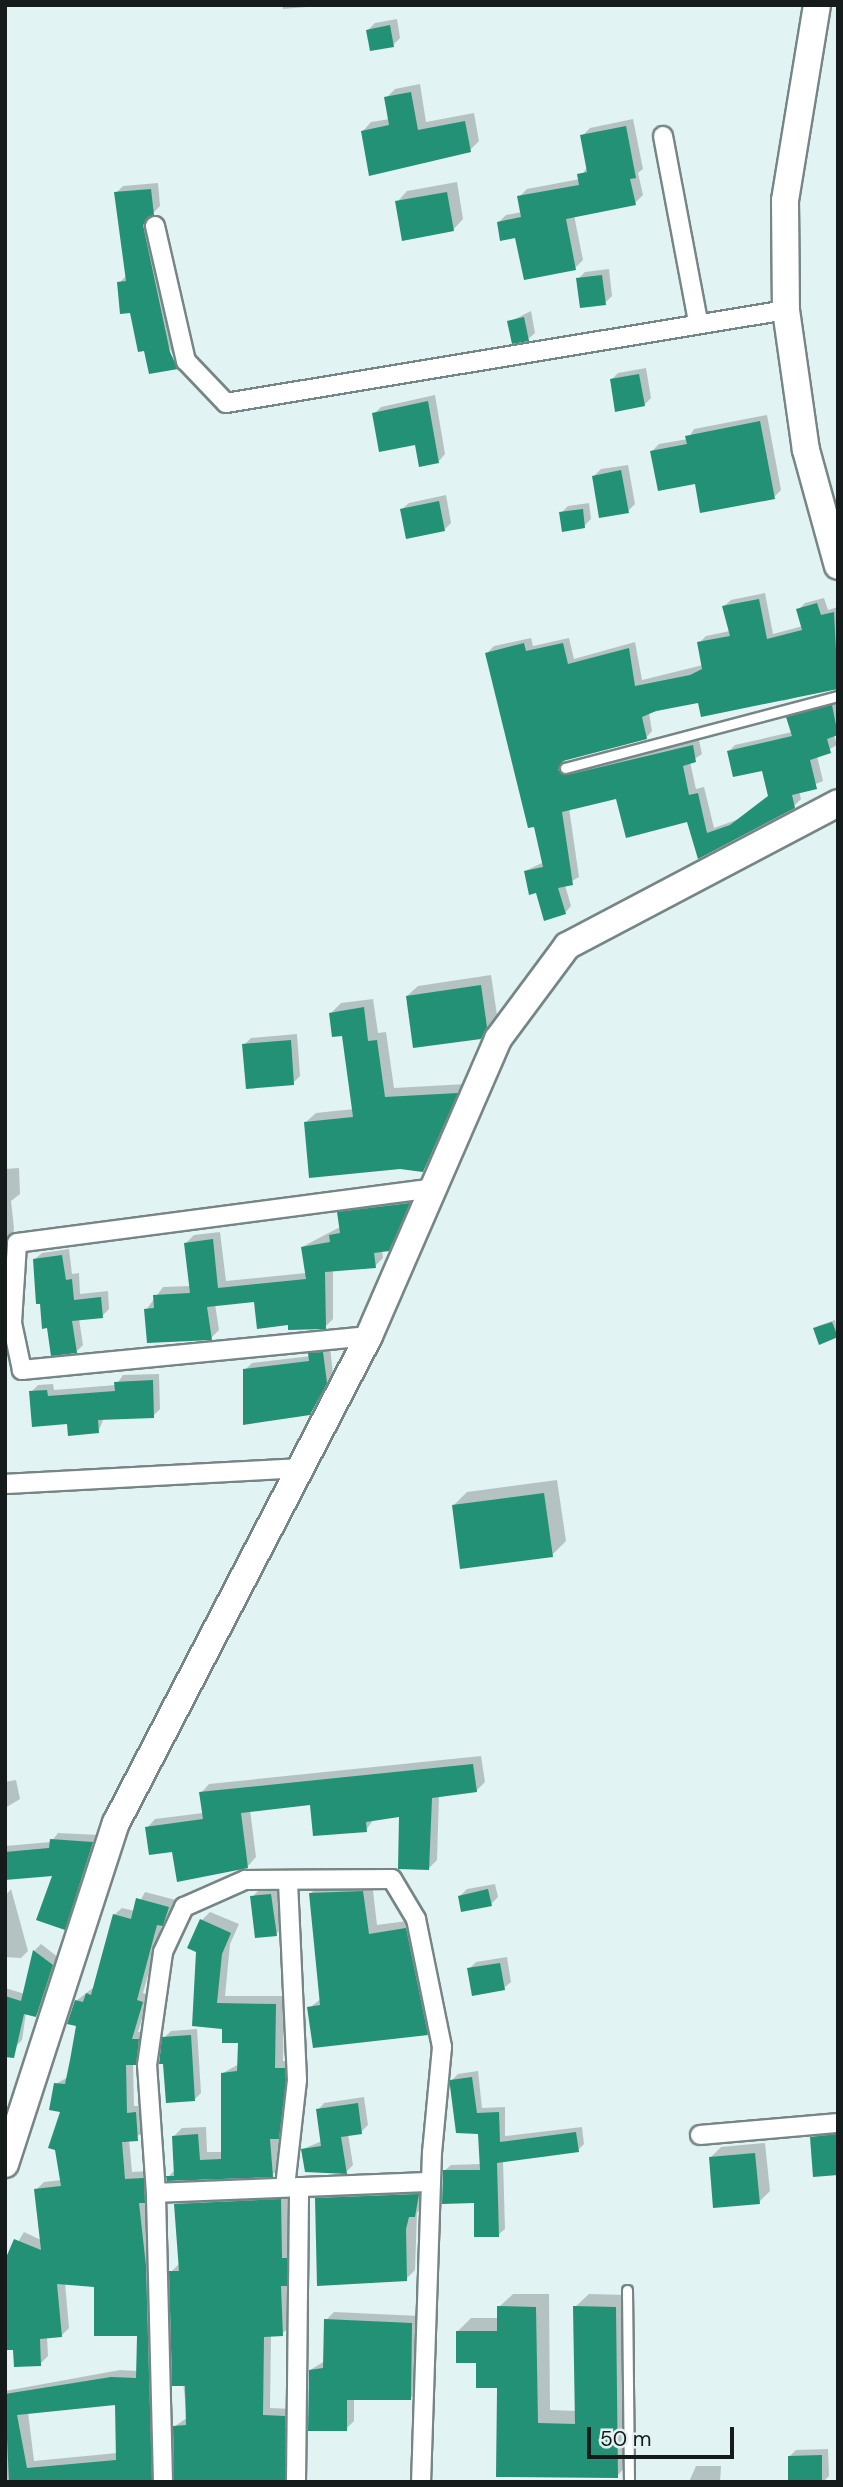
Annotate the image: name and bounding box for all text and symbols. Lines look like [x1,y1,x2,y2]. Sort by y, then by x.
scale bar [591,2414,738,2458]
text: 50 m [600,2425,651,2453]

